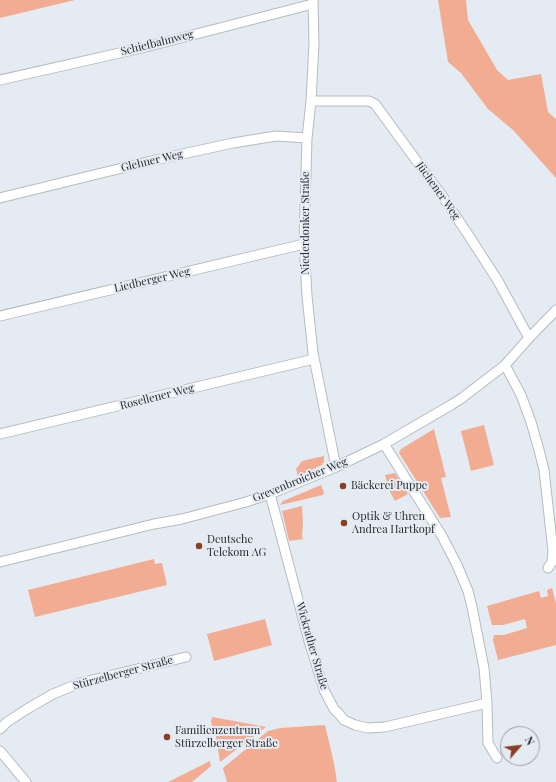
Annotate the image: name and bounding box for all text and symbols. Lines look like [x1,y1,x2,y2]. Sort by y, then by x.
street label: Schiefbahnweg [119,28,195,58]
street label: Glehner Weg [120,147,184,175]
street label: Jüchener Weg [413,160,463,222]
street label: Niederdonker Straße [299,171,313,275]
street label: Liedberger Weg [113,265,191,295]
street label: Rosellener Weg [119,381,195,413]
street label: Grevenbroicher Weg [251,455,349,505]
place label: Bäckerei Puppe [351,479,427,493]
marker: Bäckerei Puppe [338,481,348,491]
place label: Optik & Uhren Andrea Hartkopf [352,510,435,536]
marker: Optik & Uhren Andrea Hartkopf [339,518,349,528]
place label: Deutsche Telekom AG [207,533,266,559]
marker: Deutsche Telekom AG [194,541,204,551]
street label: Wickrather Straße [293,601,331,691]
street label: Stürzelberger Straße [72,653,174,693]
place label: Familienzentrum Stürzelberger Straße [175,724,278,750]
north arrow [500,726,540,766]
marker: Familienzentrum Stürzelberger Straße [162,732,172,742]
text: N [522,734,539,748]

